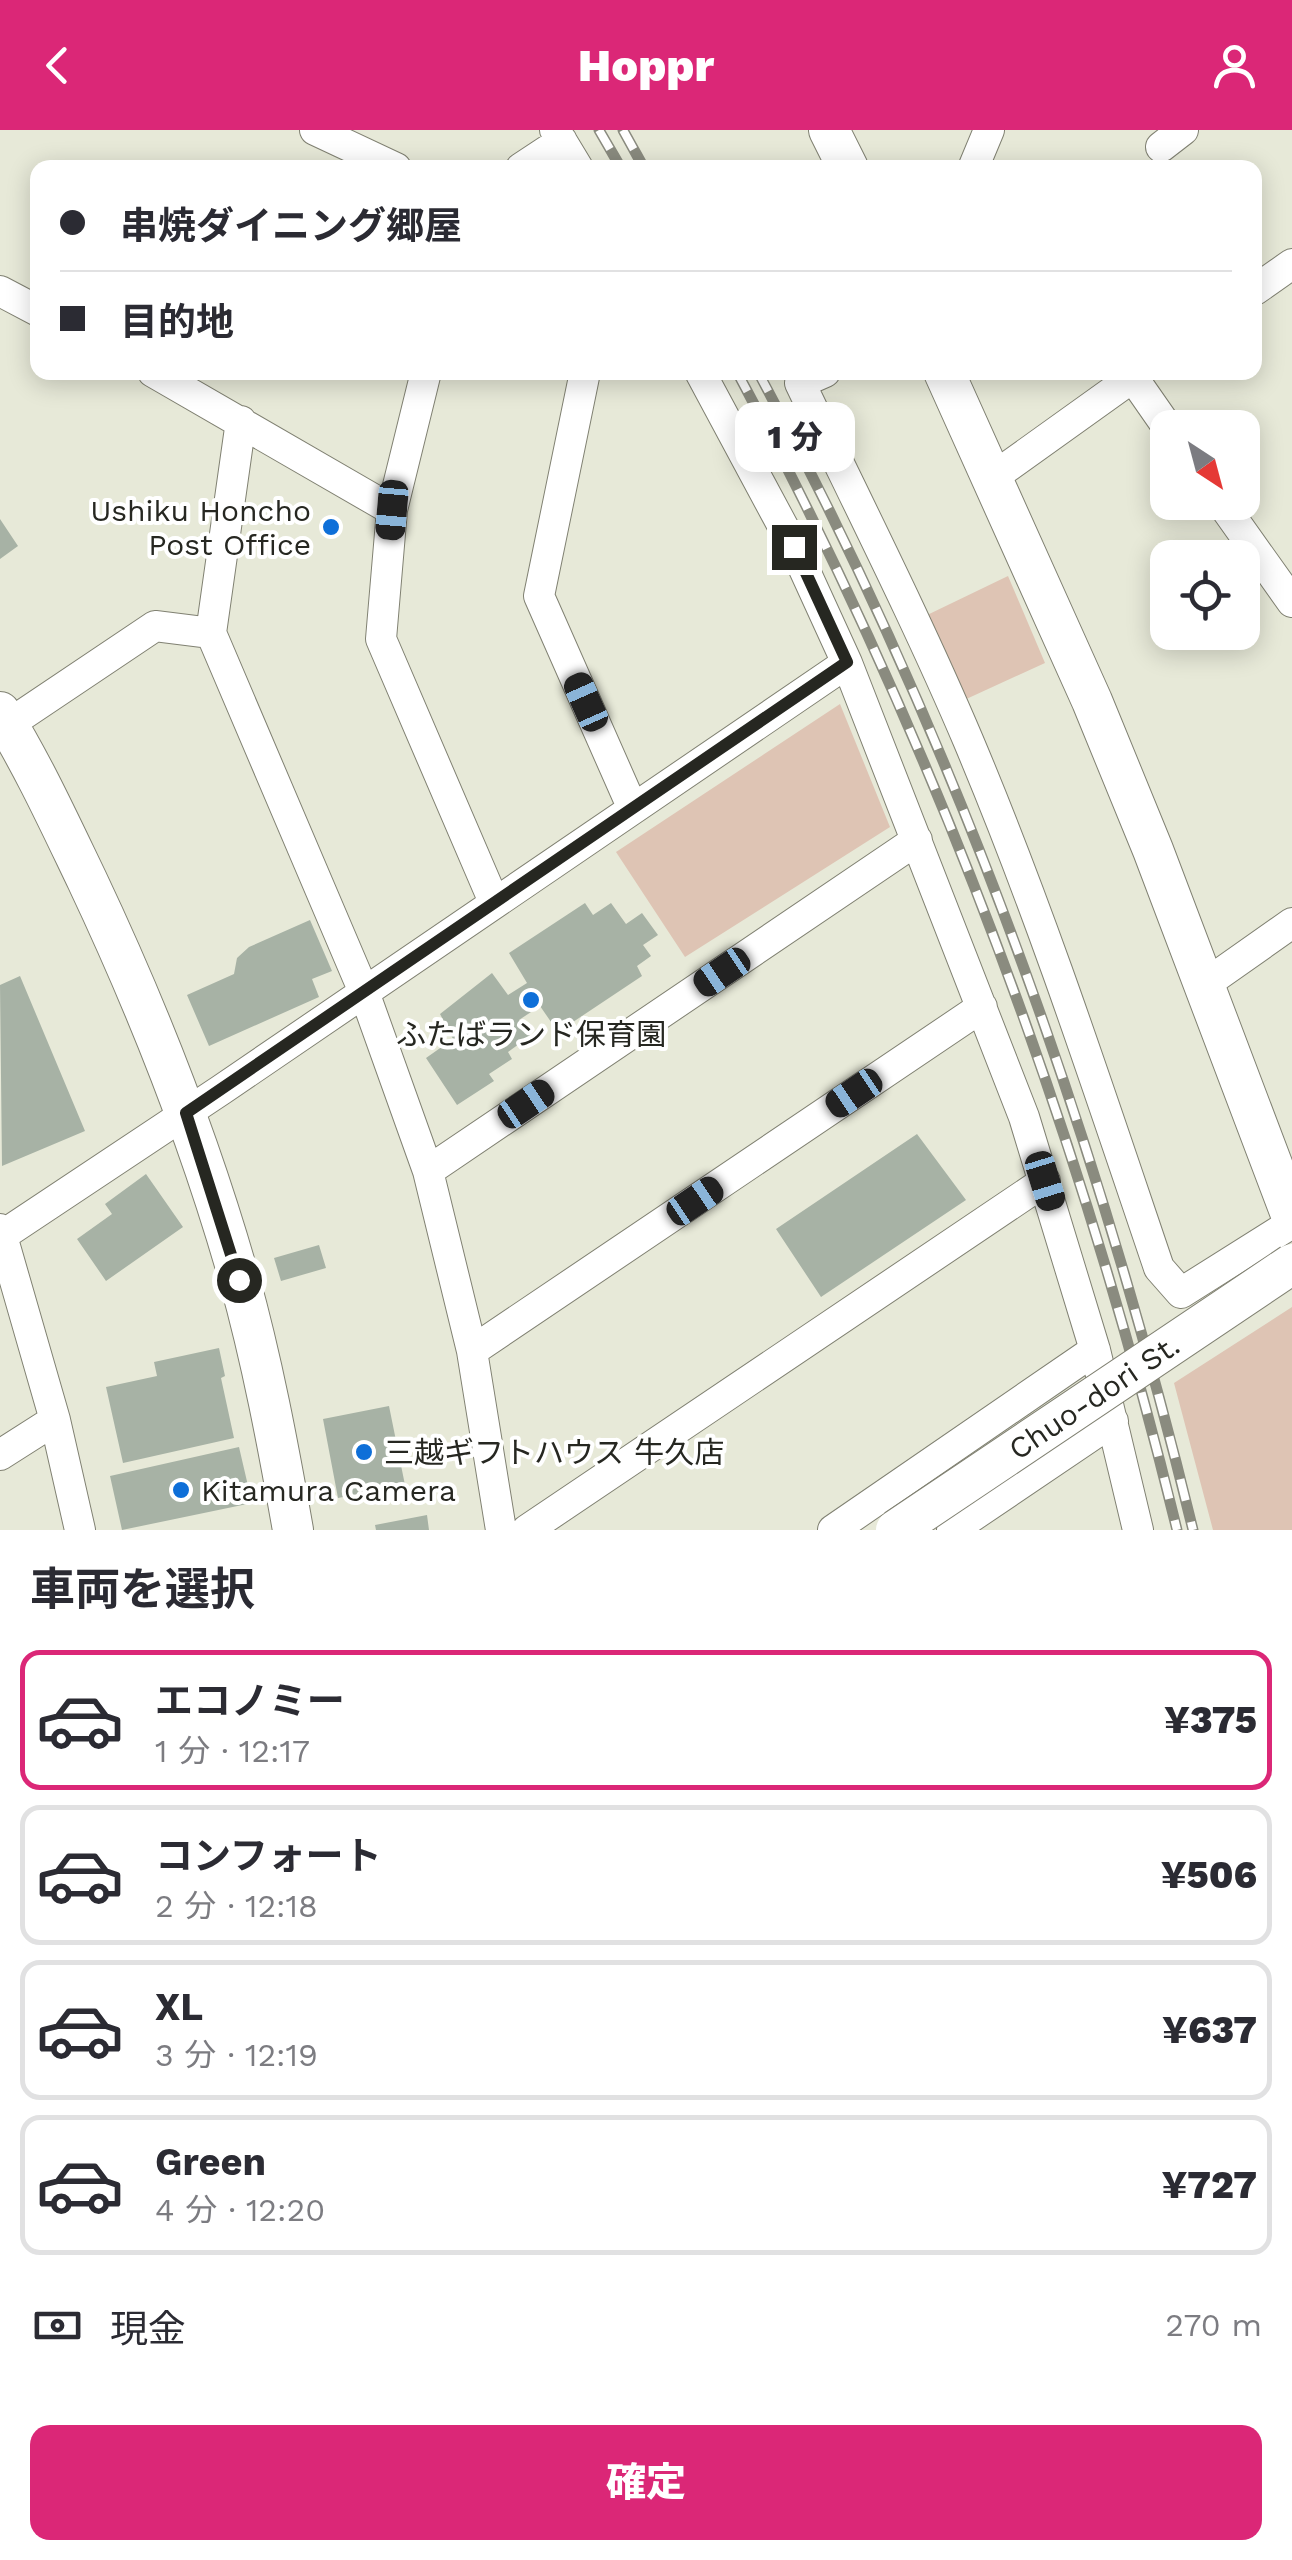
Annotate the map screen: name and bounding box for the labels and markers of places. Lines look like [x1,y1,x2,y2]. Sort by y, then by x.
place label: Ushiku Honcho Post Office [90,493,311,562]
marker: Ushiku Honcho Post Office [320,516,342,538]
marker: ふたばランド保育園 [520,989,542,1011]
place label: ふたばランド保育園 [396,1017,666,1052]
place label: 三越ギフトハウス 牛久店 [384,1435,724,1470]
marker: 三越ギフトハウス 牛久店 [353,1441,375,1463]
place label: Kitamura Camera [201,1473,456,1508]
marker: Kitamura Camera [170,1479,192,1501]

